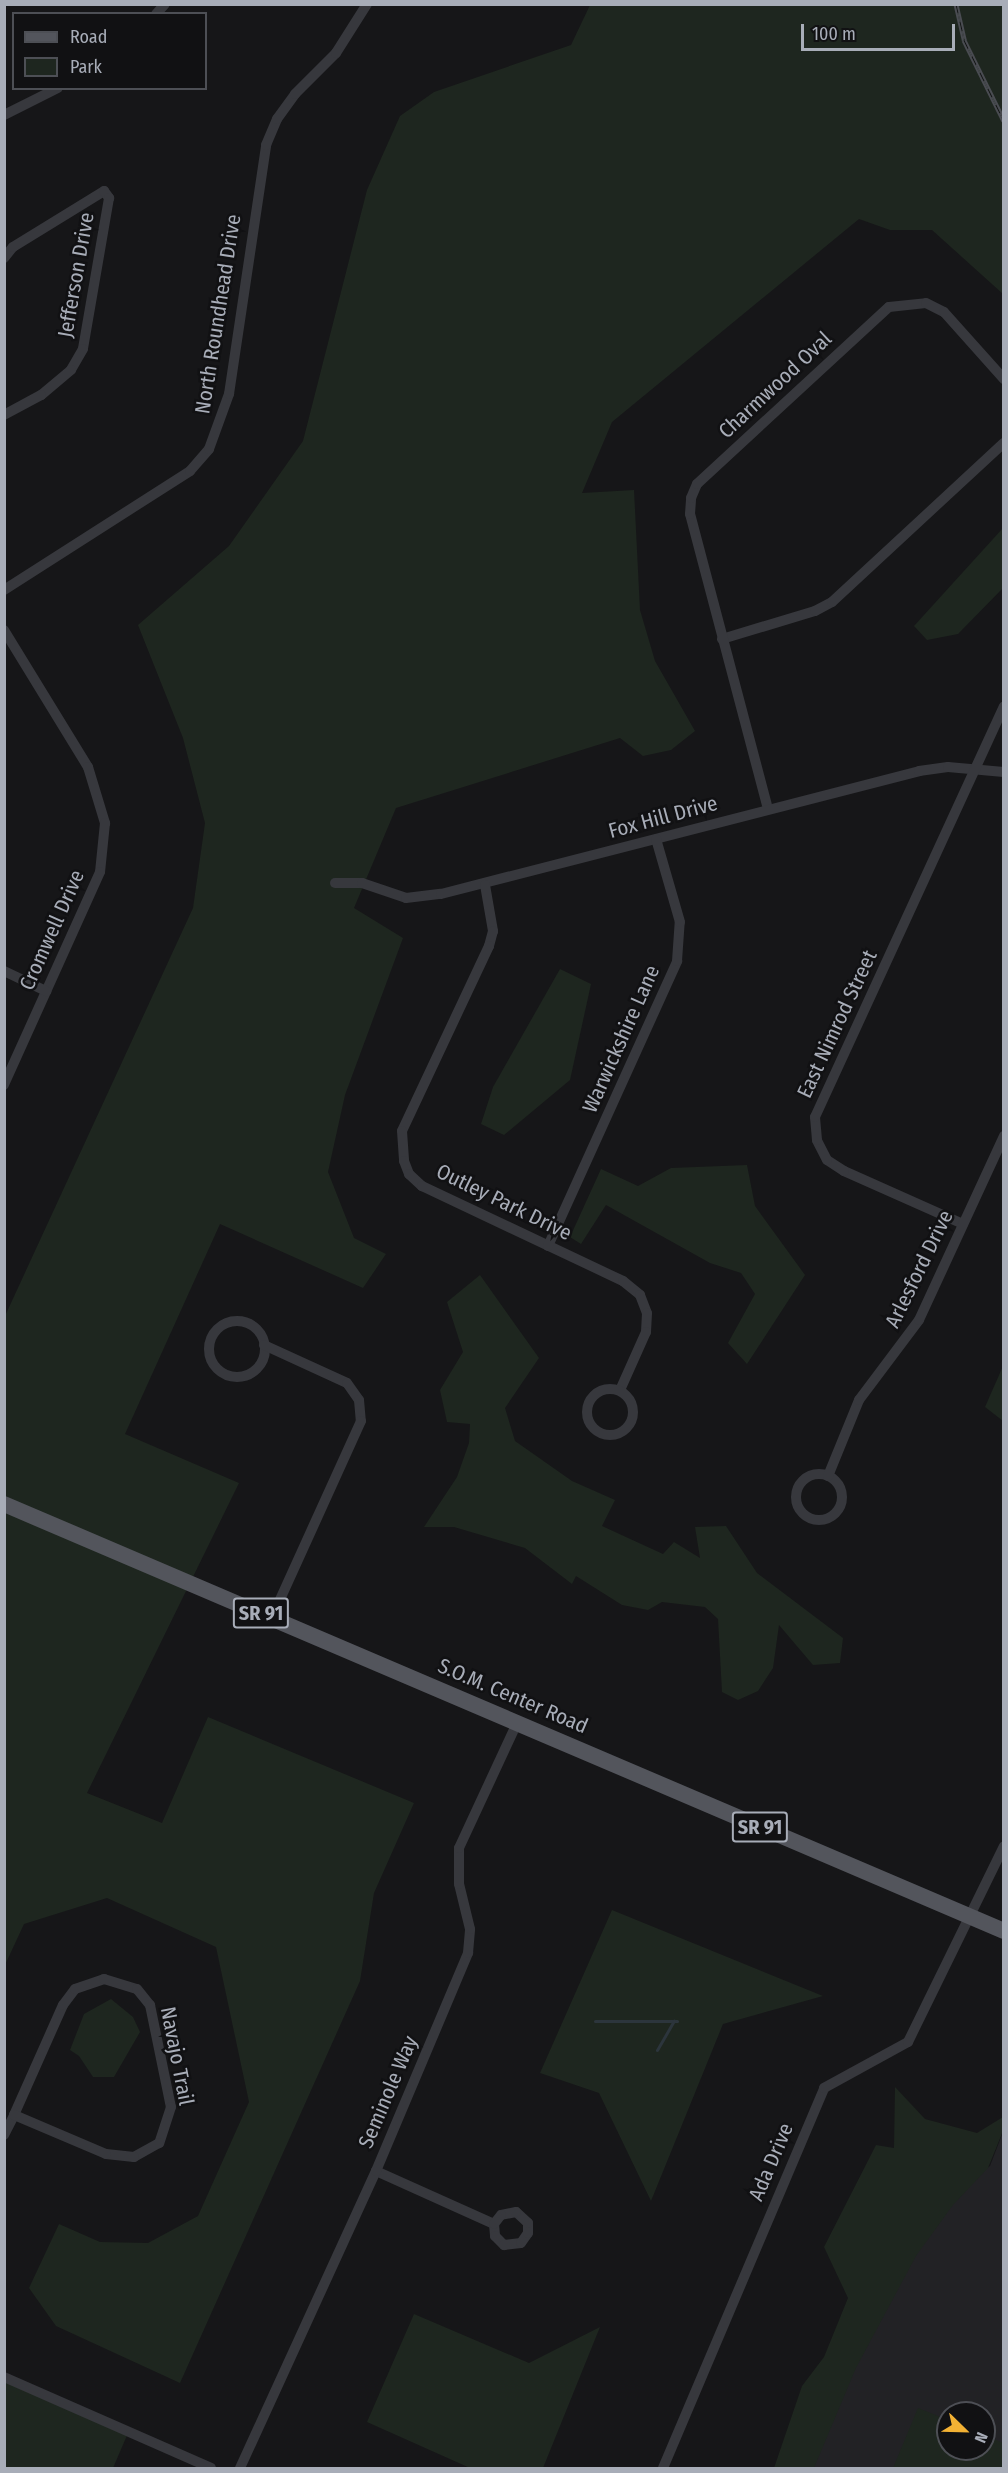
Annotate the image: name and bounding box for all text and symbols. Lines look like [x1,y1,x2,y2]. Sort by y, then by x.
legend [12,12,207,90]
scale bar [804,12,958,50]
text: 100 m [812,23,856,45]
text: Road [70,26,107,48]
text: Park [70,56,102,78]
street label: Jefferson Drive [53,210,99,340]
street label: North Roundhead Drive [190,212,246,416]
street label: Charmwood Oval [713,326,837,444]
street label: Fox Hill Drive [606,790,720,844]
street label: Cromwell Drive [14,866,90,994]
street label: East Nimrod Street [792,946,882,1102]
street label: Warwickshire Lane [577,961,665,1117]
street label: Outley Park Drive [432,1158,576,1246]
street label: Arlesford Drive [880,1206,958,1332]
road number: SR 91 [232,1596,290,1630]
street label: S.O.M. Center Road [434,1653,592,1739]
road number: SR 91 [732,1810,789,1844]
street label: Navajo Trail [155,2005,199,2107]
street label: Seminole Way [353,2032,423,2152]
street label: Ada Drive [743,2119,799,2205]
north arrow [936,2401,996,2461]
text: N [971,2429,992,2446]

